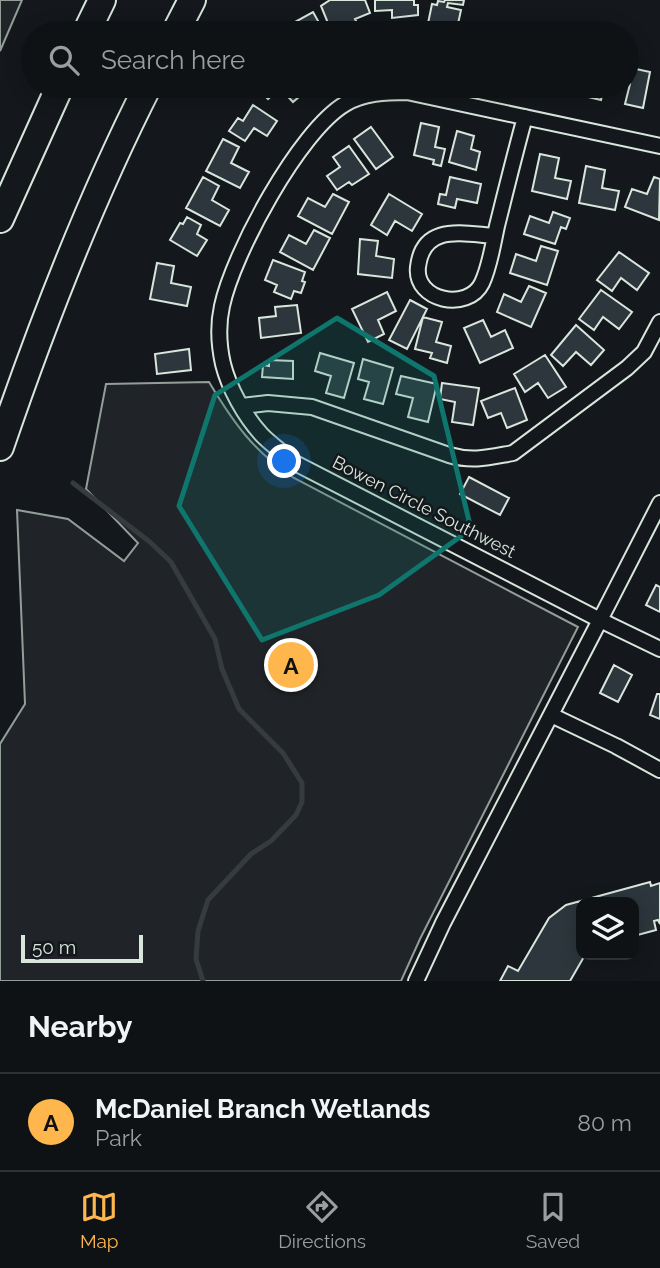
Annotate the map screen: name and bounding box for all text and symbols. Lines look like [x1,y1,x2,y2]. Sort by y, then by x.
search box [21,21,639,98]
icon: search [45,41,83,79]
text: Search here [101,45,245,75]
your location [267,444,301,478]
street label: Bowen Circle Southwest [329,451,519,562]
pin: A [268,639,314,691]
map controls [576,897,639,960]
button: layers [576,897,639,960]
scale bar [21,932,144,964]
text: 50 m [32,936,76,958]
text: Nearby [28,1009,132,1044]
text: McDaniel Branch Wetlands [95,1094,430,1124]
text: A [43,1109,59,1136]
text: 80 m [577,1109,632,1136]
text: Park [95,1124,142,1151]
tab: Map [80,1188,119,1252]
tab: Directions [278,1188,366,1252]
tab: Saved [526,1188,580,1252]

